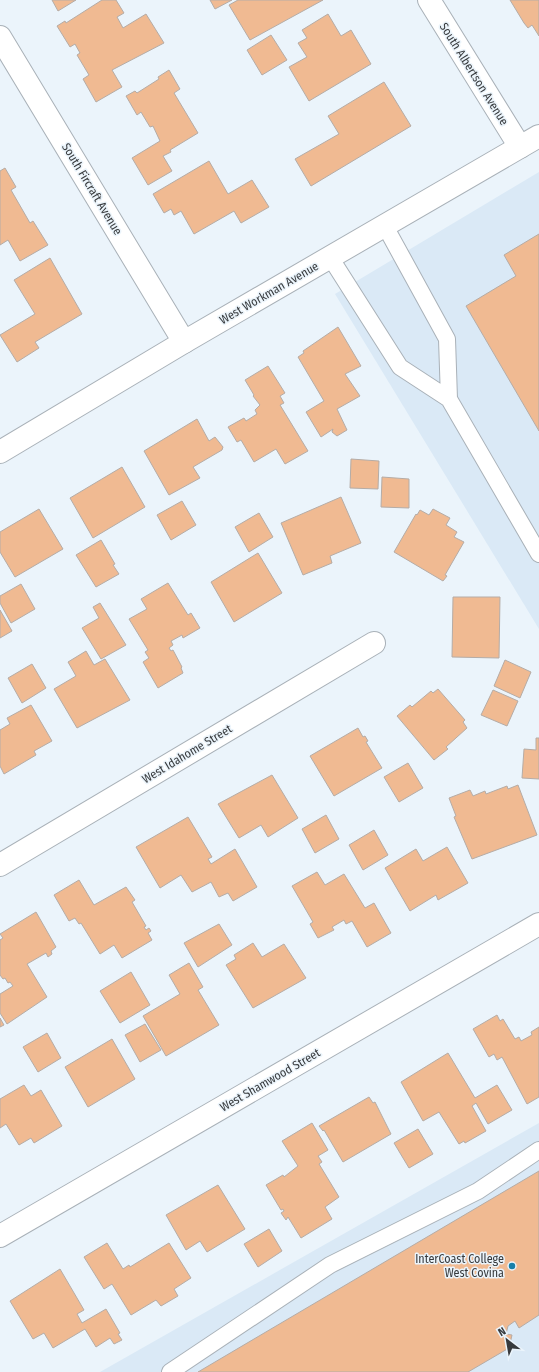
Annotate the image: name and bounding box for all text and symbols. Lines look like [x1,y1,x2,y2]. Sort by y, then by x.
street label: South Albertson Avenue [437,20,511,128]
street label: South Fircraft Avenue [59,141,125,238]
street label: West Workman Avenue [217,259,321,327]
street label: West Idahome Street [140,722,234,786]
street label: West Shamwood Street [217,1046,323,1114]
place label: InterCoast College West Covina [415,1252,504,1280]
marker: InterCoast College West Covina [507,1261,517,1271]
north arrow [487,1320,527,1360]
text: N [496,1325,508,1339]

